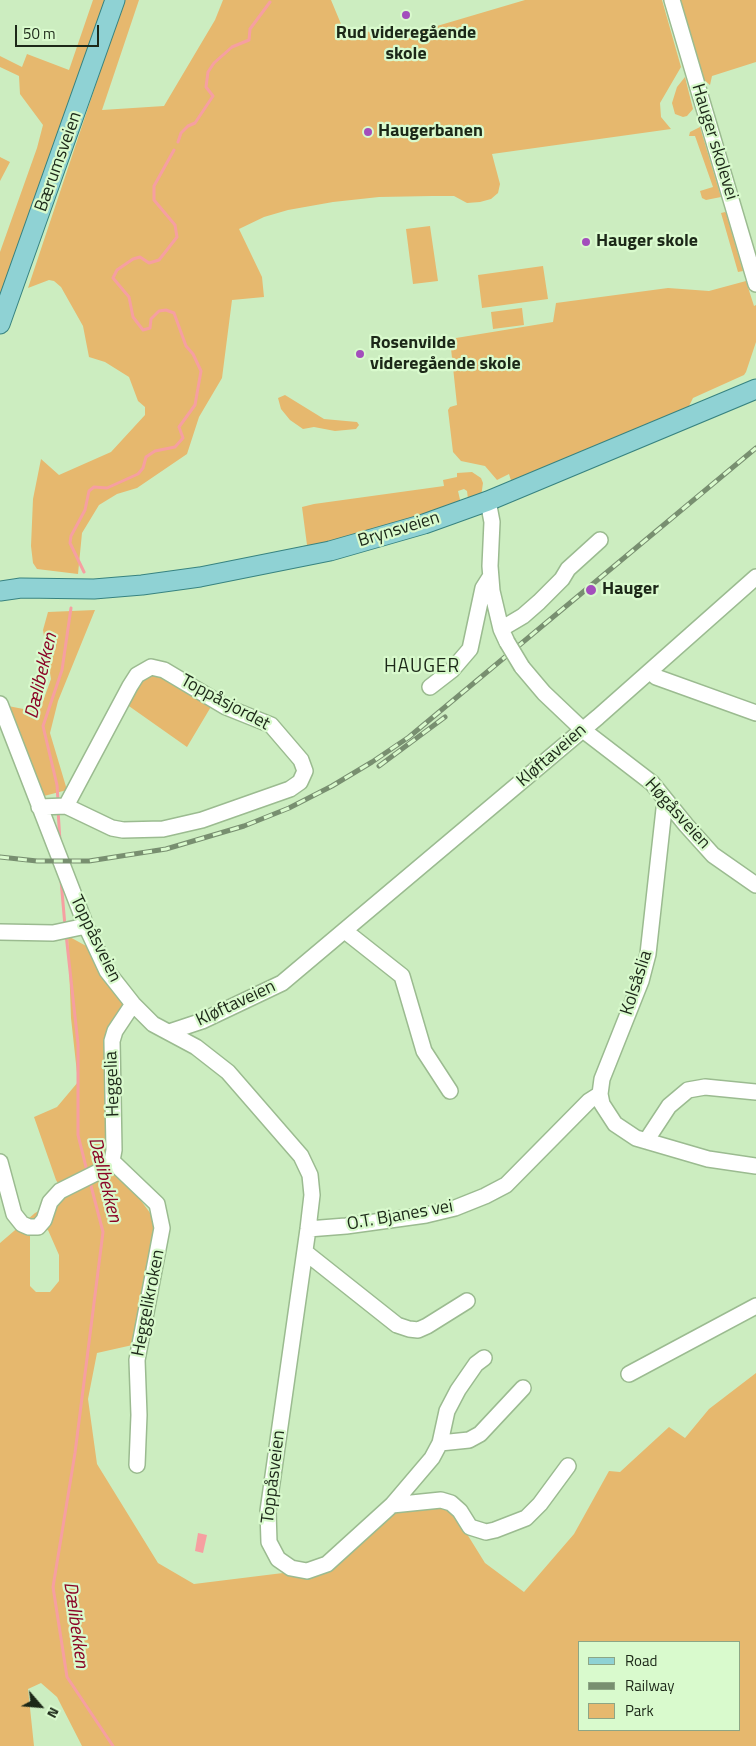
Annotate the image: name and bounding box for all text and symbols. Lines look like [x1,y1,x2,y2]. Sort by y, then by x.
marker: Rud videregående skole [400,9,412,21]
scale bar [18,15,101,47]
text: 50 m [23,22,56,45]
place label: Rud videregående skole [336,23,476,66]
street label: Hauger skolevei [686,81,742,203]
street label: Bærumsveien [31,109,87,215]
place label: Haugerbanen [378,121,483,143]
marker: Haugerbanen [362,126,374,138]
place label: Hauger skole [596,231,698,253]
marker: Hauger skole [580,236,592,248]
place label: Rosenvilde videregående skole [370,333,521,376]
marker: Rosenvilde videregående skole [354,348,366,360]
street label: Brynsveien [356,507,442,553]
place label: Hauger [602,579,659,601]
marker: Hauger [584,583,598,597]
water label: Dælibekken [21,631,63,721]
district label: HAUGER [383,656,461,678]
street label: Toppåsjordet [177,670,273,736]
street label: Kløftaveien [513,720,591,792]
street label: Høgåsveien [639,774,715,854]
street label: Toppåsveien [65,892,125,986]
street label: Kolsåslia [616,948,658,1018]
street label: Kløftaveien [193,976,279,1032]
street label: Heggelia [101,1051,125,1117]
water label: Dælibekken [82,1135,126,1225]
street label: O.T. Bjanes vei [345,1196,455,1236]
street label: Heggelikroken [128,1248,170,1358]
street label: Toppåsveien [258,1429,290,1525]
water label: Dælibekken [58,1580,92,1670]
legend [578,1641,741,1731]
text: Road [625,1649,657,1672]
text: Railway [625,1674,675,1697]
north arrow [15,1681,65,1731]
text: Park [625,1699,654,1722]
text: N [42,1704,65,1722]

